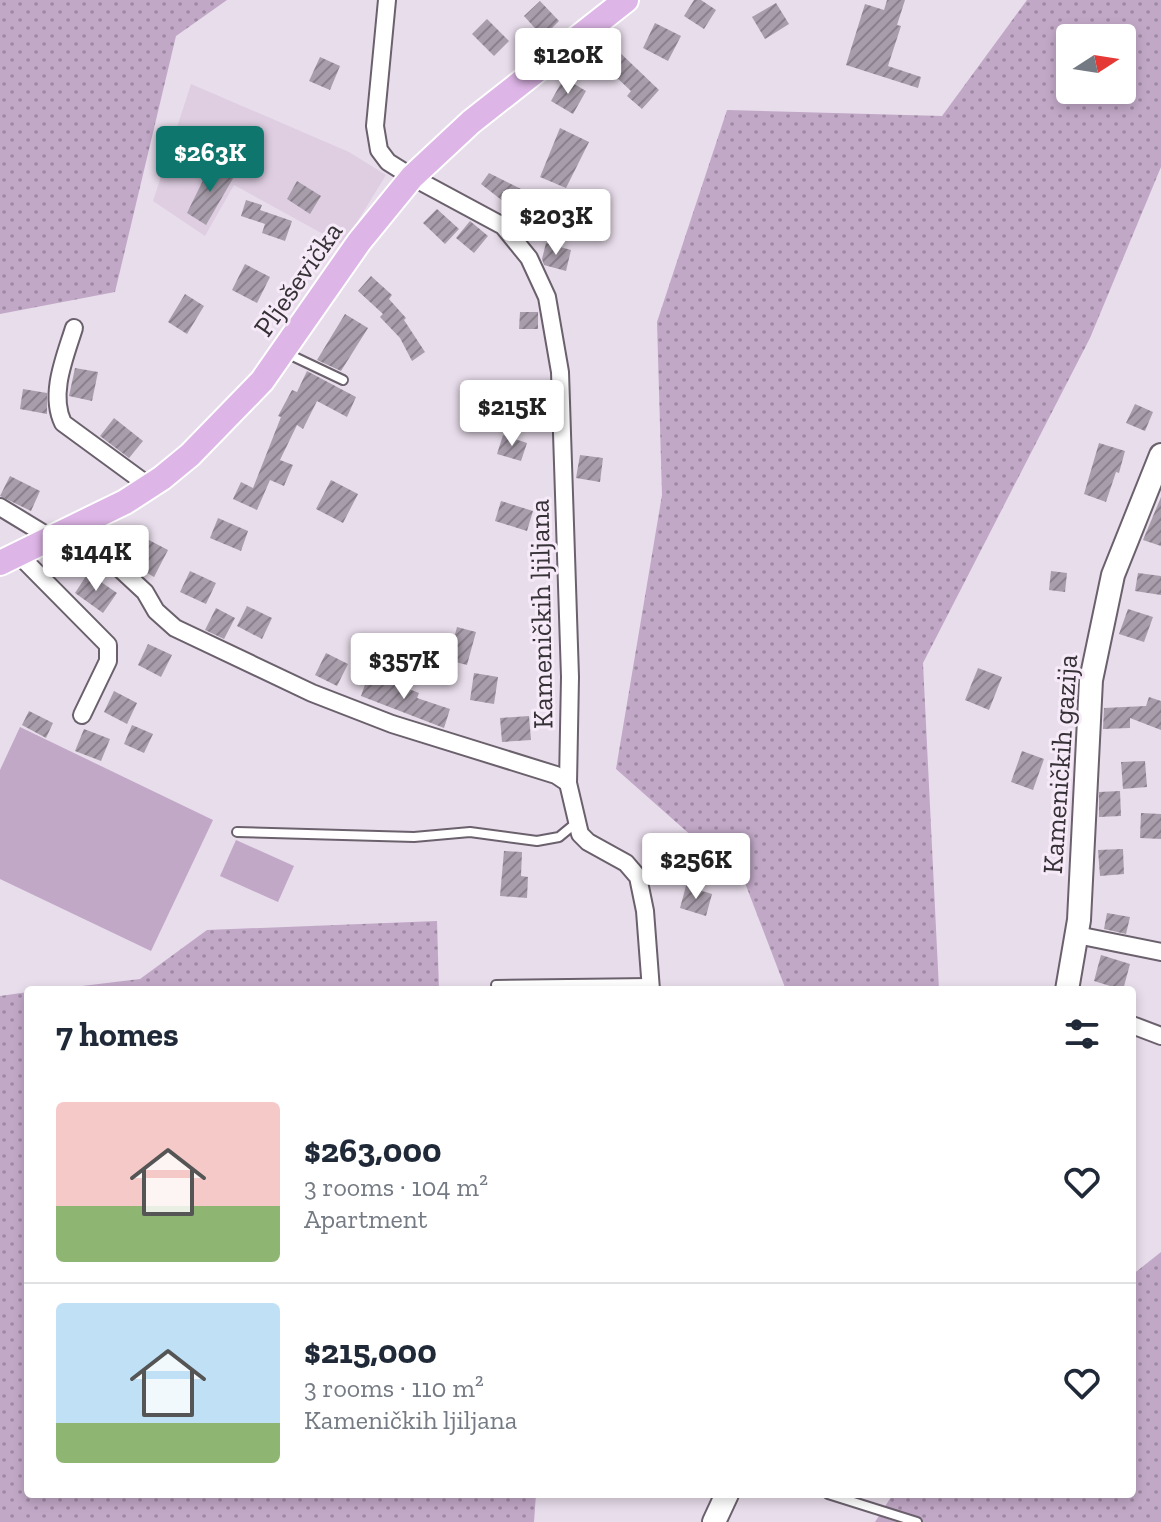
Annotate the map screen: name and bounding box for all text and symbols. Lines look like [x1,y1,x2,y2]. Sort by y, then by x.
north arrow [1056,24,1136,104]
map controls [1056,24,1136,104]
pin: $120K [512,28,624,96]
text: $120K [533,38,603,70]
pin: $263K [154,126,266,194]
text: $263K [174,136,246,168]
pin: $203K [500,189,612,257]
text: $203K [519,199,593,231]
street label: Plješevička [247,215,350,342]
pin: $215K [456,380,568,448]
text: $215K [478,390,546,422]
street label: Kameničkih ljiljana [522,498,560,729]
pin: $144K [40,525,152,593]
text: $144K [61,535,131,567]
pin: $357K [348,633,460,701]
text: $357K [369,643,439,675]
street label: Kameničkih gazija [1036,653,1084,875]
pin: $256K [640,833,752,901]
text: $256K [660,843,732,875]
icon: filters [1060,1012,1104,1056]
text: 7 homes [56,1014,179,1055]
text: $263,000 [304,1130,442,1171]
icon: home [120,1134,216,1230]
icon: heart [1060,1160,1104,1204]
text: 3 rooms · 104 m² [304,1171,488,1203]
text: Apartment [304,1203,427,1235]
text: $215,000 [304,1331,437,1372]
icon: home [120,1335,216,1431]
icon: heart [1060,1361,1104,1405]
text: 3 rooms · 110 m² [304,1372,484,1404]
text: Kameničkih ljiljana [304,1404,517,1436]

